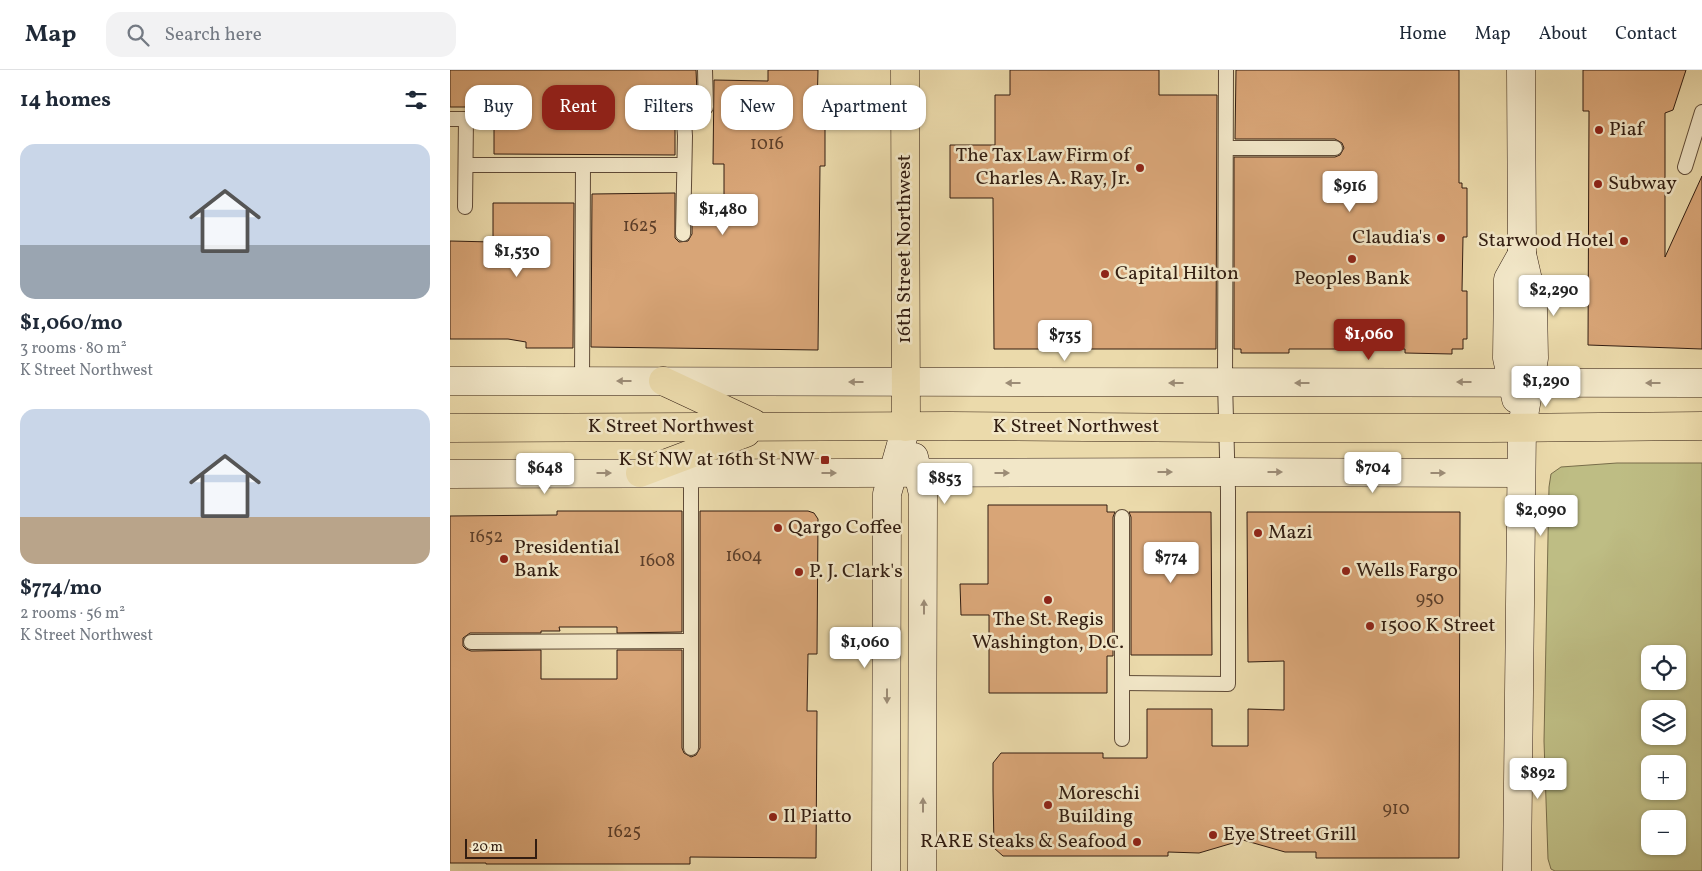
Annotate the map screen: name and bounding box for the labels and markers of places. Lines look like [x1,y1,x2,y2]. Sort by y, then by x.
place label: Piaf [1609,116,1646,144]
marker: Piaf [1593,124,1605,136]
place label: The Tax Law Firm of Charles A. Ray, Jr. [956,142,1132,193]
marker: The Tax Law Firm of Charles A. Ray, Jr. [1134,162,1146,174]
pin: $916 [1320,170,1380,213]
place label: Subway [1608,170,1677,198]
marker: Subway [1592,178,1604,190]
pin: $1,480 [682,194,764,236]
place label: Claudia's [1352,224,1431,252]
place label: Starwood Hotel [1478,227,1614,255]
marker: Claudia's [1435,232,1447,244]
marker: Starwood Hotel [1618,235,1630,247]
pin: $1,530 [476,236,558,278]
marker: Peoples Bank [1346,253,1358,265]
place label: Capital Hilton [1115,260,1239,288]
place label: Peoples Bank [1294,265,1410,293]
marker: Capital Hilton [1099,268,1111,280]
pin: $2,290 [1513,274,1595,317]
pin: $1,060 [1328,318,1410,361]
pin: $735 [1035,320,1095,362]
pin: $1,290 [1505,366,1587,408]
place label: K St NW at 16th St NW [619,446,815,474]
pin: $648 [515,452,575,495]
pin: $704 [1343,452,1403,494]
marker: K St NW at 16th St NW [819,454,831,466]
pin: $853 [915,462,975,505]
pin: $2,090 [1500,494,1582,537]
place label: Qargo Coffee [788,514,902,542]
place label: Mazi [1268,519,1313,547]
marker: Qargo Coffee [772,522,784,534]
marker: Mazi [1252,527,1264,539]
place label: Presidential Bank [514,534,620,585]
pin: $774 [1141,542,1201,584]
marker: Presidential Bank [498,553,510,565]
place label: Wells Fargo [1356,557,1458,585]
place label: P. J. Clark's [809,558,903,586]
marker: Wells Fargo [1340,565,1352,577]
marker: P. J. Clark's [793,566,805,578]
marker: The St. Regis Washington, D.C. [1042,594,1054,606]
place label: The St. Regis Washington, D.C. [972,606,1124,657]
place label: 1500 K Street [1380,612,1495,640]
marker: 1500 K Street [1364,620,1376,632]
pin: $1,060 [824,626,906,669]
pin: $892 [1508,758,1568,800]
place label: Moreschi Building [1058,780,1140,831]
marker: Moreschi Building [1042,799,1054,811]
place label: Il Piatto [783,803,852,831]
marker: Il Piatto [767,811,779,823]
place label: Eye Street Grill [1223,821,1357,849]
place label: RARE Steaks & Seafood [920,828,1127,856]
marker: Eye Street Grill [1207,829,1219,841]
marker: RARE Steaks & Seafood [1131,836,1143,848]

